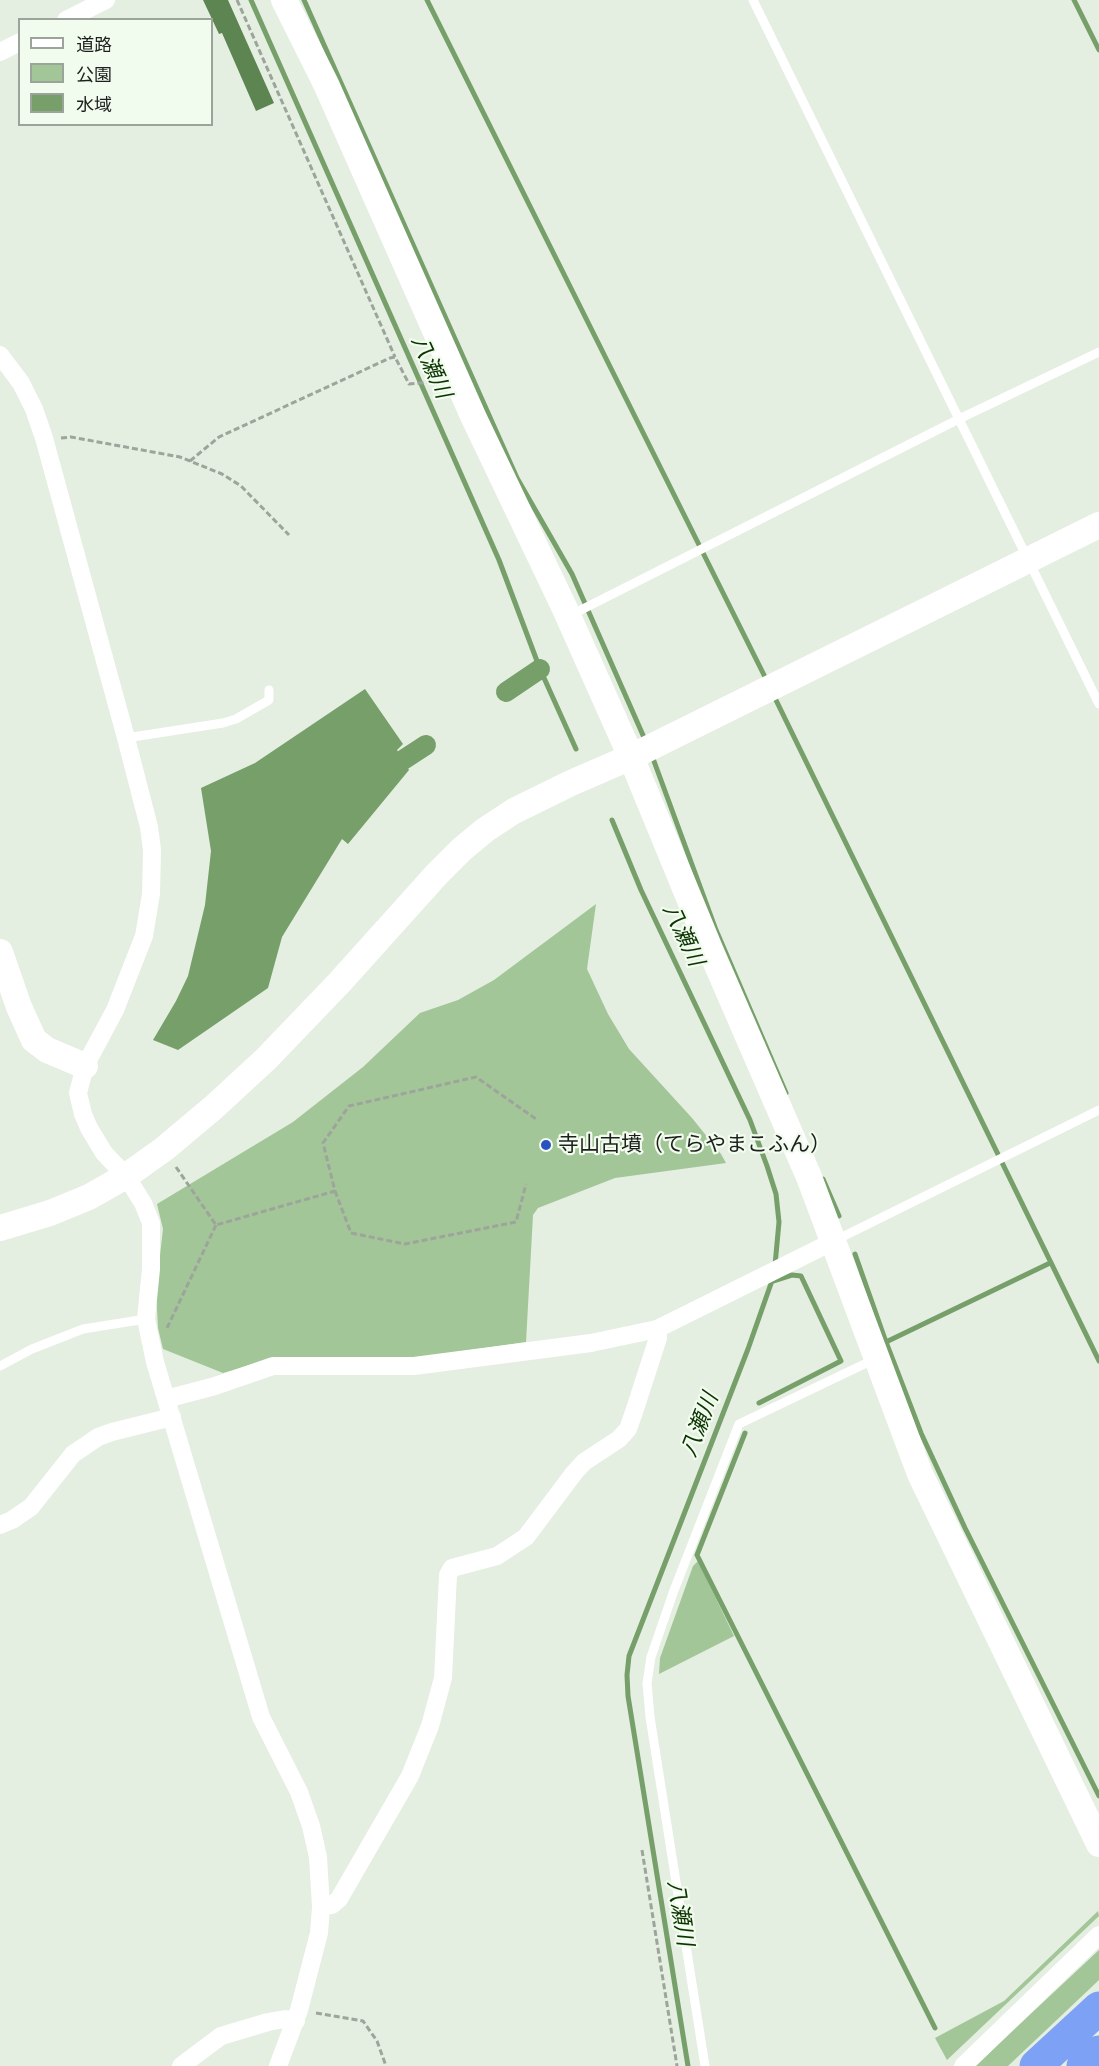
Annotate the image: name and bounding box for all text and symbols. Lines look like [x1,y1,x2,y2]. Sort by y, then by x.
legend [18,18,213,126]
text: 道路 [76,37,112,55]
text: 公園 [76,67,112,85]
text: 水域 [76,97,112,115]
water label: 八瀬川 [406,331,456,403]
water label: 八瀬川 [657,900,709,970]
place label: 寺山古墳（てらやまこふん） [558,1132,831,1158]
marker: 寺山古墳（てらやまこふん） [539,1138,553,1152]
water label: 八瀬川 [676,1389,724,1461]
water label: 八瀬川 [662,1878,698,1948]

